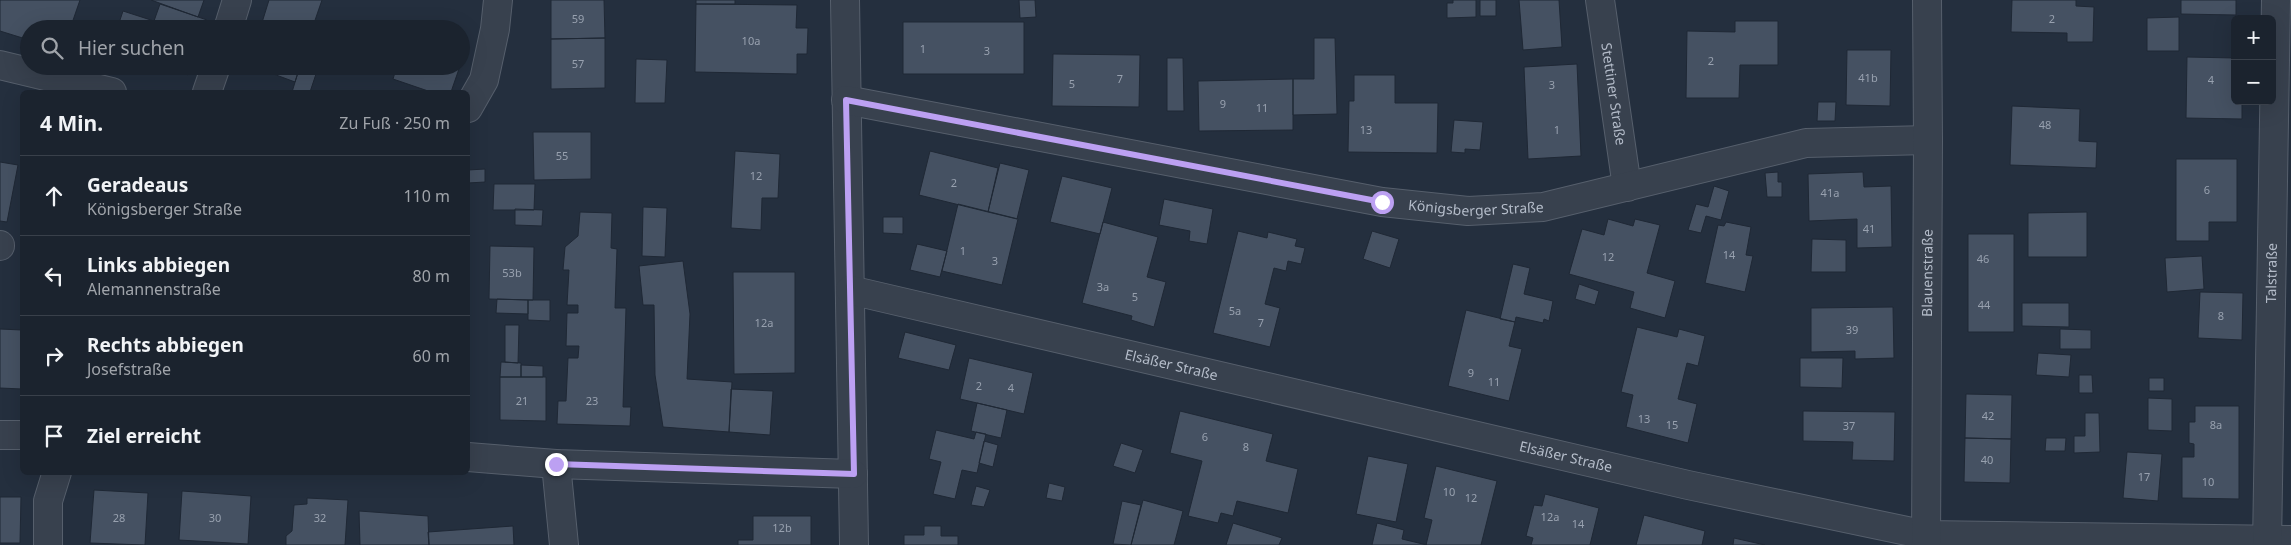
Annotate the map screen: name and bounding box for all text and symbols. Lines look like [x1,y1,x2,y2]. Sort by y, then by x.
house number: 59 [572,11,584,26]
house number: 2 [2049,11,2055,26]
map controls [2231,15,2276,105]
button: + [2231,15,2276,60]
search box [20,20,470,75]
house number: 10a [742,33,760,48]
icon: search [38,34,66,62]
text: Hier suchen [78,35,185,61]
house number: 1 [920,41,926,56]
street label: Stettiner Straße [1597,41,1631,147]
house number: 3 [984,43,990,58]
house number: 2 [1708,53,1714,68]
house number: 57 [572,56,584,71]
button: − [2231,60,2276,105]
house number: 41b [1858,70,1878,85]
house number: 7 [1117,71,1123,86]
house number: 4 [2208,72,2215,87]
house number: 5 [1069,76,1075,91]
house number: 3 [1549,77,1555,92]
house number: 9 [1220,96,1226,111]
house number: 11 [1256,100,1268,115]
text: 4 Min. [40,109,103,137]
text: Zu Fuß · 250 m [339,112,450,134]
house number: 48 [2039,117,2051,132]
house number: 13 [1360,122,1372,137]
house number: 1 [1554,122,1560,137]
house number: 55 [556,148,568,163]
house number: 12 [750,168,762,183]
text: Geradeaus [87,172,188,198]
house number: 2 [951,175,957,190]
icon: ahead [40,182,68,210]
house number: 6 [2204,182,2210,197]
text: 110 m [403,185,450,207]
house number: 41a [1821,185,1839,200]
route start [1371,191,1394,214]
street label: Königsberger Straße [1407,195,1544,220]
text: Königsberger Straße [87,198,242,220]
house number: 41 [1863,221,1875,236]
street label: Blauenstraße [1917,229,1937,317]
house number: 1 [960,243,966,258]
street label: Talstraße [2261,243,2281,303]
house number: 14 [1723,247,1736,262]
house number: 12 [1602,249,1614,264]
house number: 46 [1977,251,1989,266]
text: Links abbiegen [87,252,230,278]
house number: 3 [992,253,998,268]
icon: left [40,262,68,290]
text: 80 m [413,265,450,287]
house number: 53b [502,265,522,280]
text: Alemannenstraße [87,278,221,300]
house number: 3a [1097,279,1109,294]
house number: 5 [1132,289,1138,304]
house number: 44 [1978,297,1991,312]
house number: 5a [1229,303,1241,318]
house number: 8 [2218,308,2224,323]
house number: 12a [755,315,773,330]
house number: 7 [1258,315,1264,330]
house number: 39 [1846,322,1858,337]
text: Rechts abbiegen [87,332,244,358]
icon: right [40,342,68,370]
street label: Elsäßer Straße [1123,344,1220,384]
text: 60 m [413,345,450,367]
text: Josefstraße [87,358,171,380]
house number: 9 [1468,365,1474,380]
house number: 11 [1488,374,1500,389]
house number: 2 [976,378,982,393]
house number: 4 [1008,380,1015,395]
house number: 21 [516,393,528,408]
house number: 23 [586,393,598,408]
house number: 42 [1982,408,1994,423]
house number: 13 [1638,411,1650,426]
house number: 15 [1666,417,1678,432]
house number: 8a [2210,417,2222,432]
house number: 37 [1843,418,1855,433]
icon: arrive [40,422,68,450]
text: Ziel erreicht [87,423,201,449]
house number: 6 [1202,429,1208,444]
street label: Elsäßer Straße [1518,436,1615,476]
house number: 8 [1243,439,1249,454]
house number: 40 [1981,452,1993,467]
route end [545,453,568,476]
house number: 17 [2138,469,2150,484]
house number: 10 [2202,474,2214,489]
house number: 10 [1443,484,1455,499]
house number: 12 [1465,490,1477,505]
house number: 12a [1541,509,1559,524]
house number: 28 [113,510,125,525]
house number: 30 [209,510,221,525]
house number: 32 [314,510,326,525]
house number: 14 [1572,516,1585,531]
house number: 12b [772,520,792,535]

